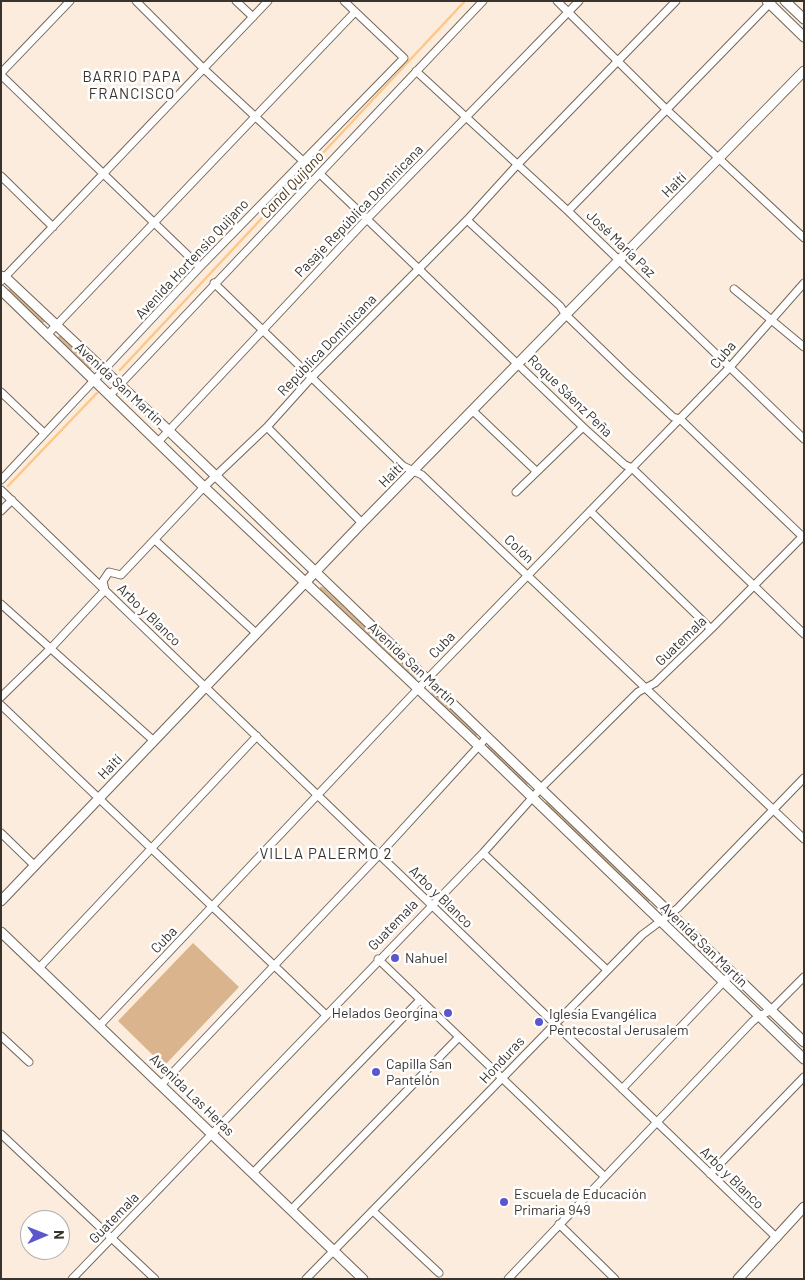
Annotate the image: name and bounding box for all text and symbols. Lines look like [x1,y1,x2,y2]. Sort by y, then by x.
district label: BARRIO PAPA FRANCISCO [81,68,183,103]
street label: Pasaje República Dominicana [291,141,427,281]
water label: Canal Quijano [256,148,328,222]
street label: Haití [658,169,690,201]
street label: Avenida Hortensio Quijano [132,195,252,323]
street label: José María Paz [583,207,659,281]
street label: República Dominicana [274,291,380,399]
street label: Cuba [707,338,739,372]
street label: Avenida San Martín [71,339,167,429]
street label: Roque Sáenz Peña [524,351,616,441]
street label: Haití [375,459,407,491]
street label: Colón [501,531,537,567]
street label: Arbo y Blanco [114,580,184,650]
street label: Guatemala [652,613,710,669]
street label: Avenida San Martín [364,619,460,709]
street label: Cuba [425,628,459,662]
street label: Haití [94,751,126,783]
district label: VILLA PALERMO 2 [258,845,394,863]
street label: Arbo y Blanco [406,862,476,932]
street label: Guatemala [365,896,421,954]
street label: Avenida San Martín [657,899,751,991]
street label: Cuba [147,923,181,957]
place label: Nahuel [405,950,447,966]
marker: Nahuel [389,952,401,964]
place label: Helados Georgina [332,1005,438,1021]
place label: Iglesia Evangélica Pentecostal Jerusalem [549,1006,689,1038]
marker: Helados Georgina [442,1007,454,1019]
marker: Iglesia Evangélica Pentecostal Jerusalem [533,1016,545,1028]
street label: Honduras [476,1033,528,1087]
street label: Avenida Las Heras [146,1050,238,1140]
place label: Capilla San Pantelón [386,1056,452,1088]
marker: Capilla San Pantelón [370,1066,382,1078]
street label: Arbo y Blanco [697,1143,767,1213]
place label: Escuela de Educación Primaria 949 [514,1186,646,1218]
street label: Guatemala [86,1189,142,1247]
marker: Escuela de Educación Primaria 949 [498,1196,510,1208]
north arrow [20,1210,70,1260]
text: N [51,1230,68,1240]

